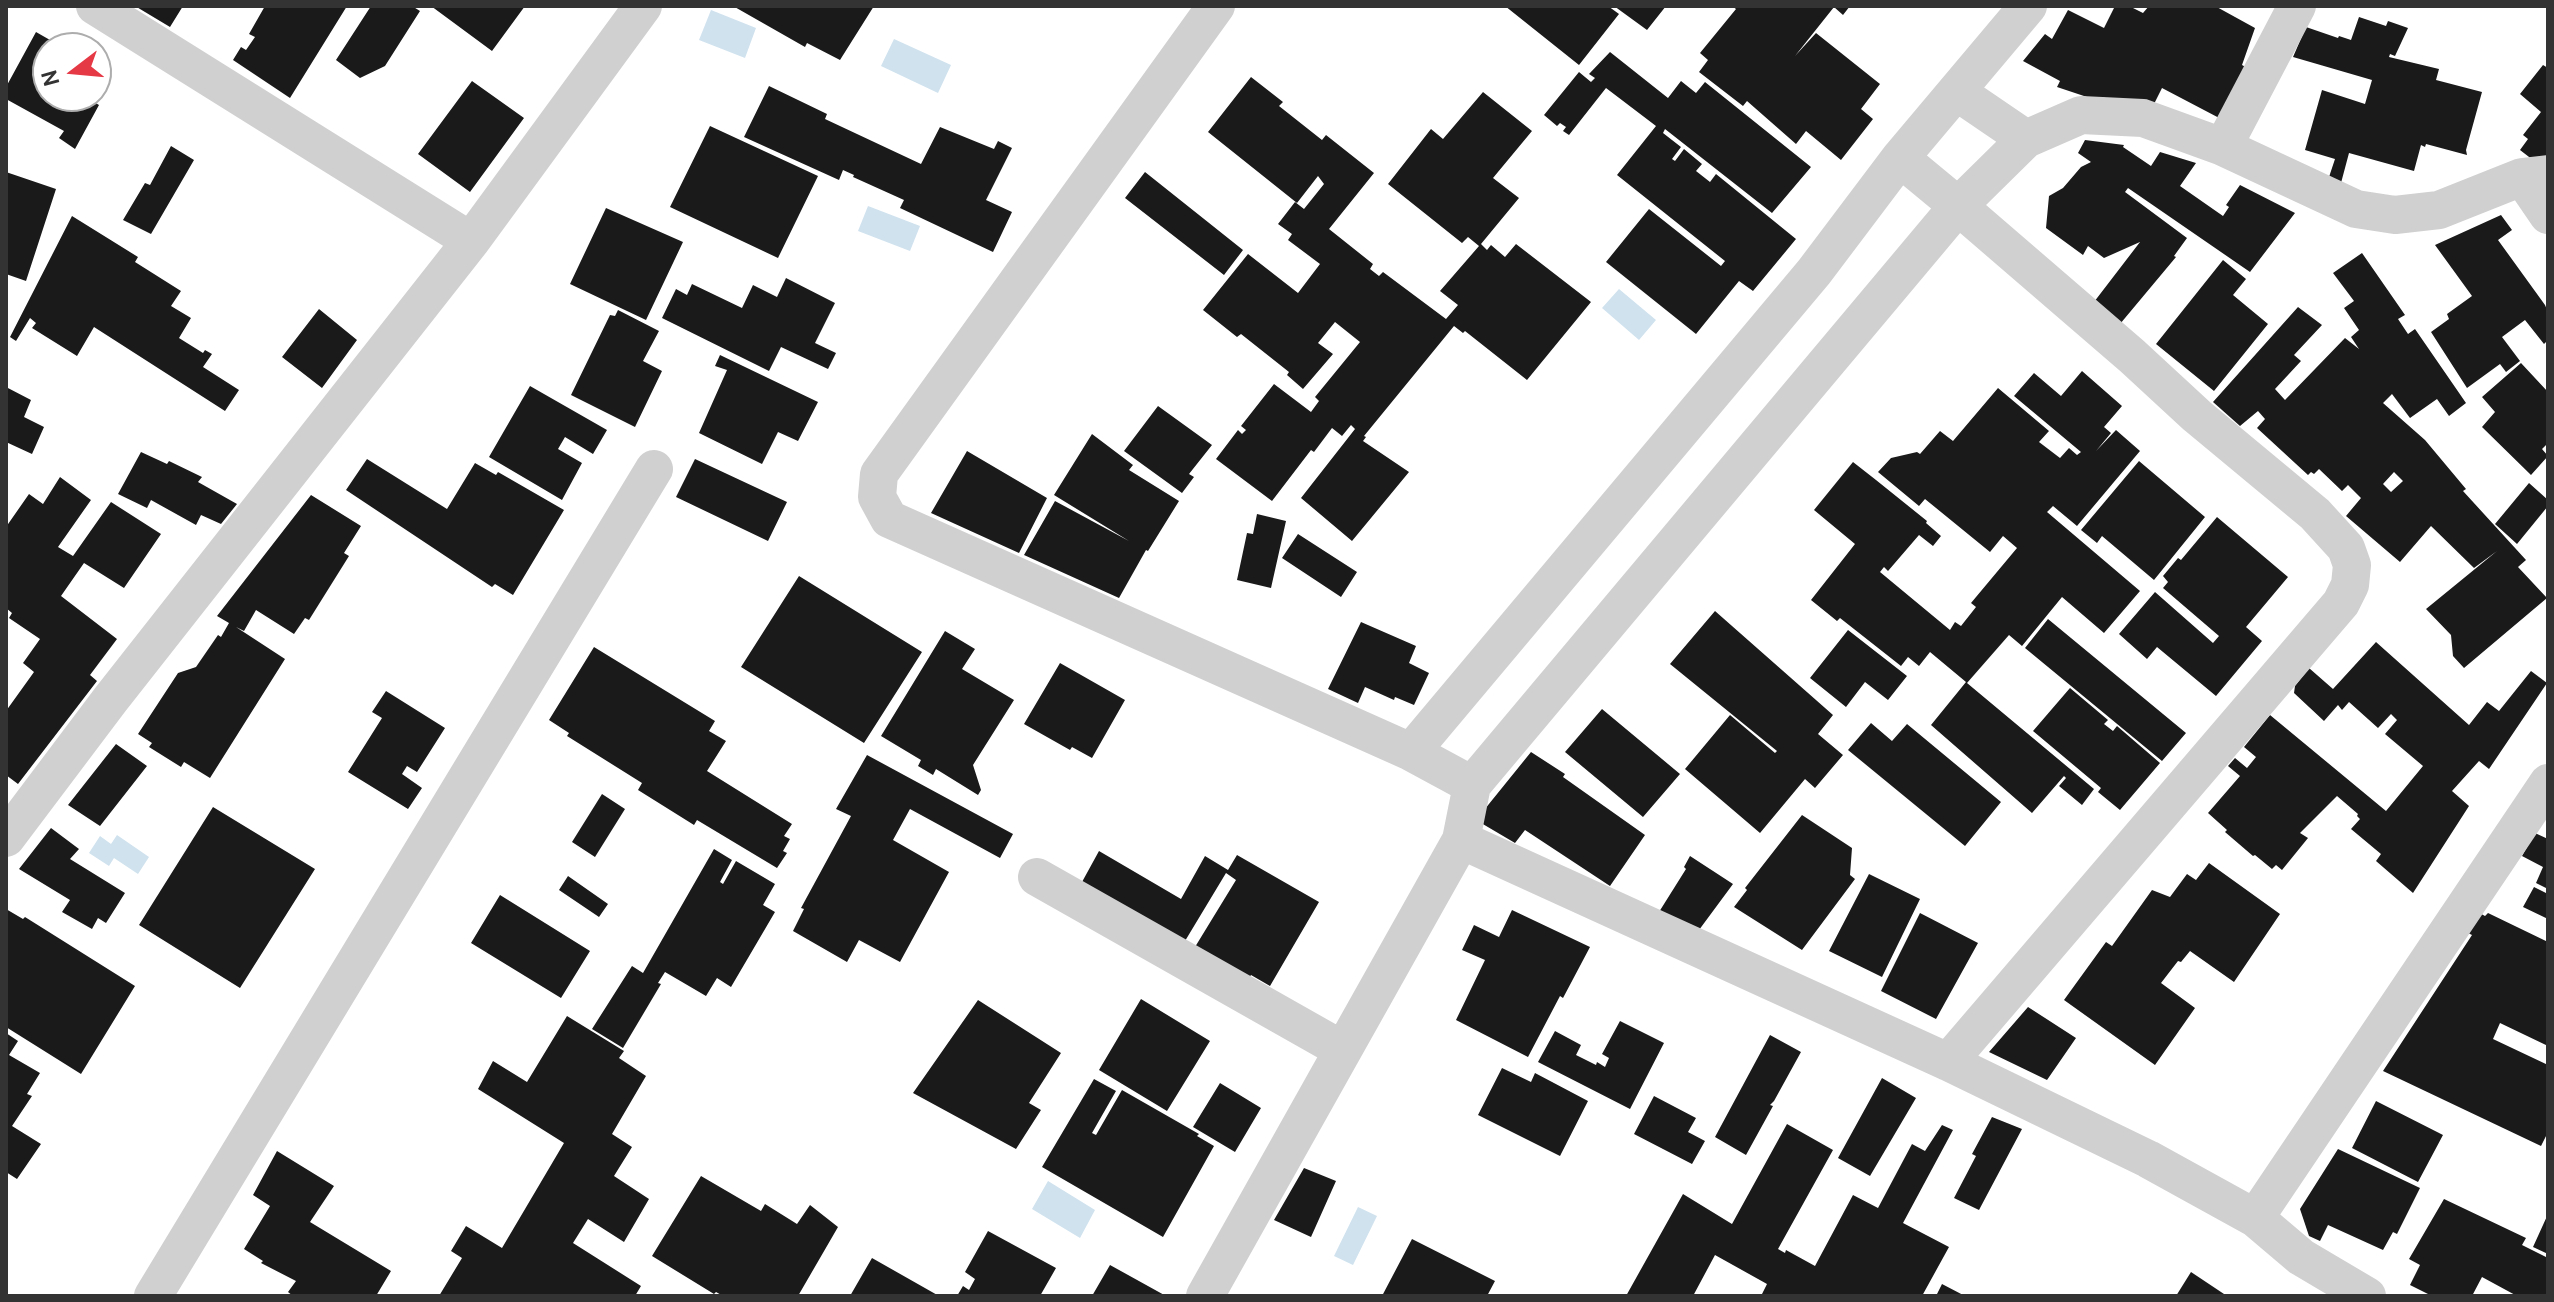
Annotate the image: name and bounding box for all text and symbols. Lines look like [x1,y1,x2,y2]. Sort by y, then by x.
north arrow [32,32,112,112]
text: N [35,67,65,89]

